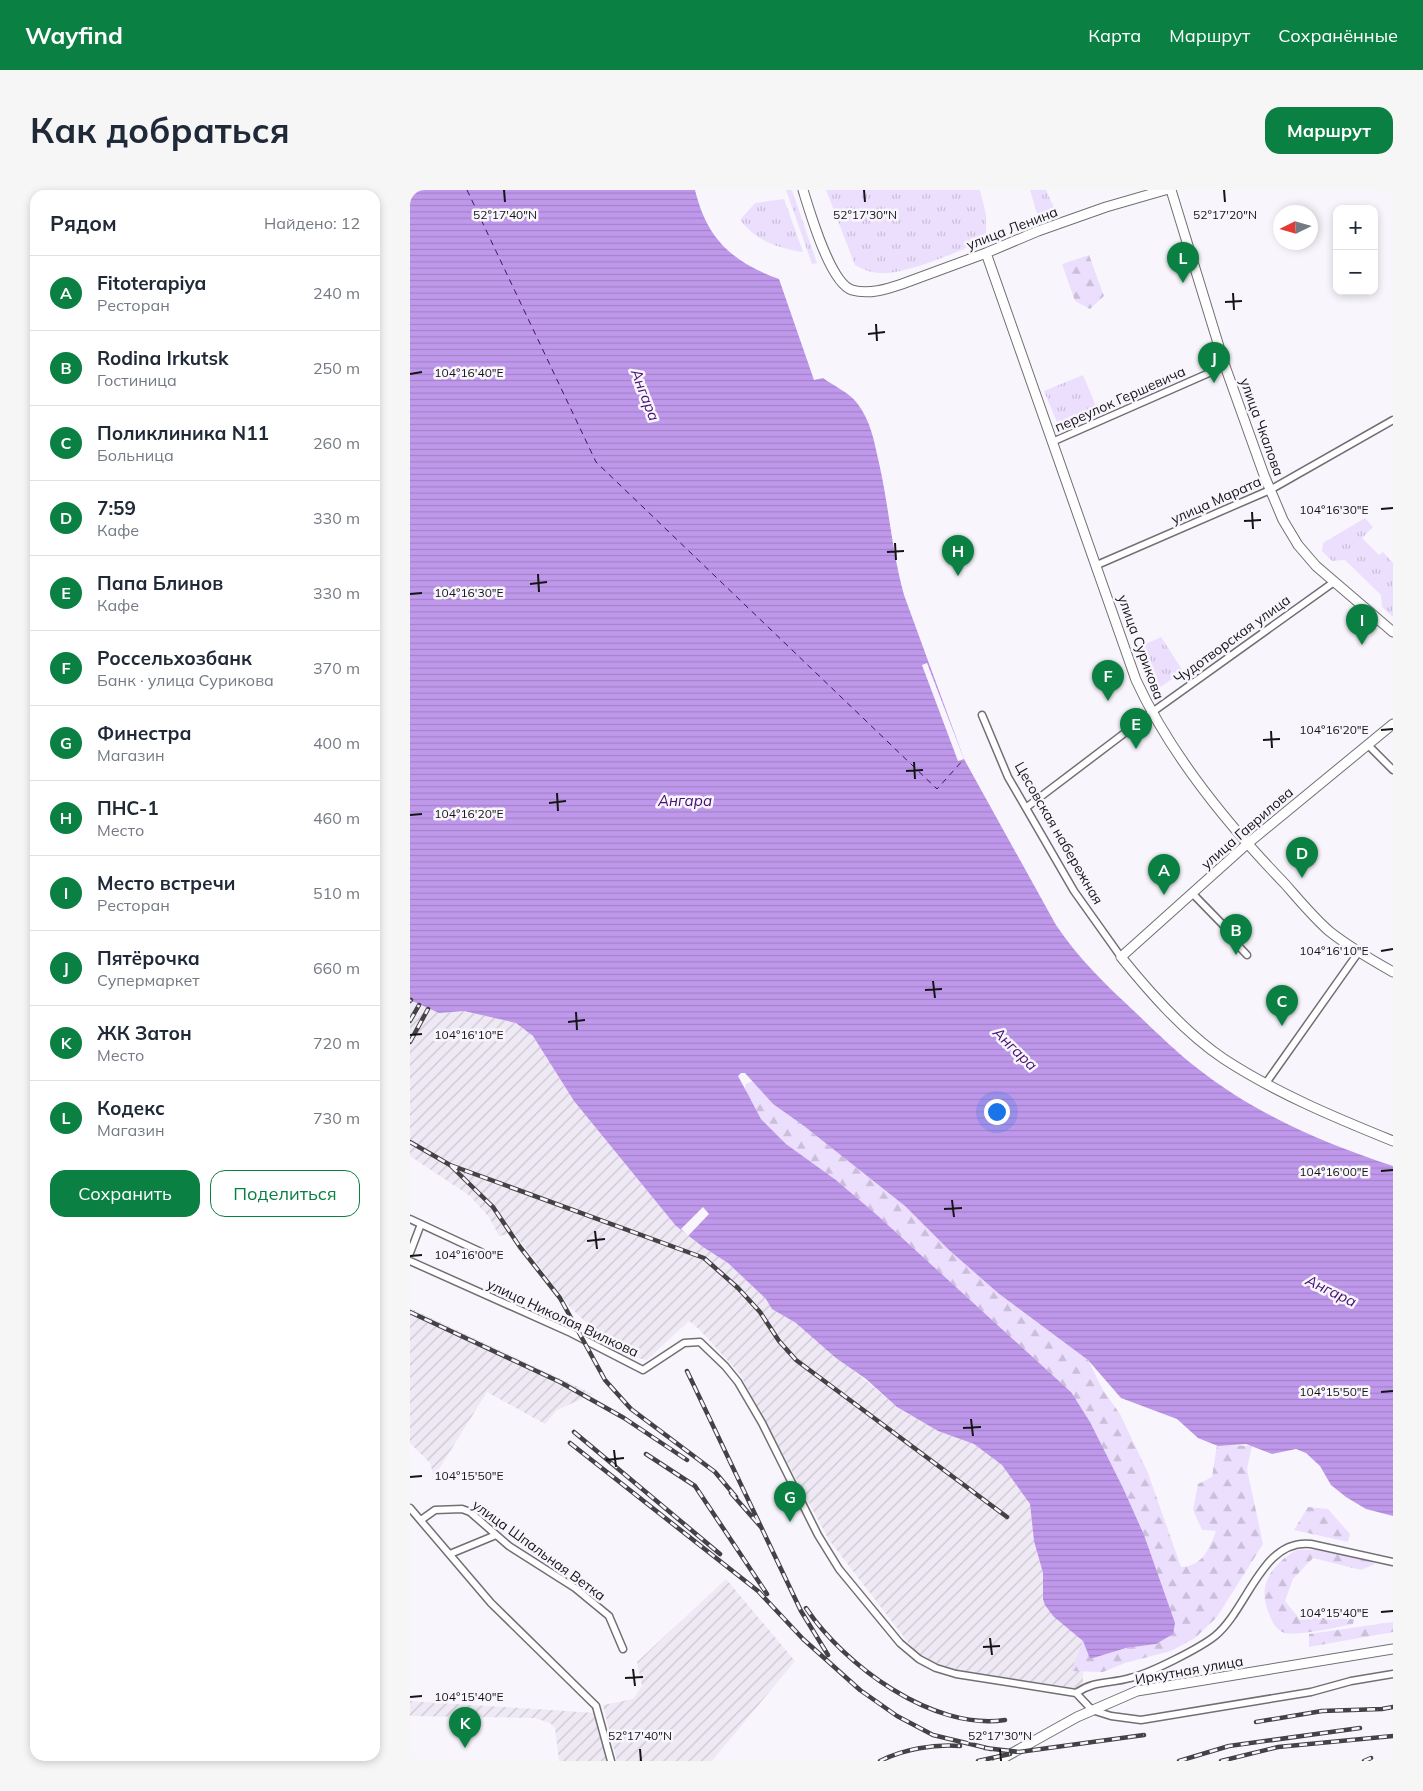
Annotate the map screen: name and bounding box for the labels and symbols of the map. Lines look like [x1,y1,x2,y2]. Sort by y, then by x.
street label: улица Ленина [964,202,1060,254]
north arrow [1273,205,1318,250]
text: 52°17'40"N [473,207,537,222]
text: 52°17'30"N [833,207,897,222]
text: 52°17'20"N [1193,207,1257,222]
pin: L [1167,242,1199,283]
pin: J [1198,342,1230,383]
street label: переулок Гершевича [1052,362,1188,436]
text: 104°16'40"E [434,365,504,380]
water label: Ангара [627,365,664,423]
street label: улица Чкалова [1236,376,1288,478]
street label: улица Марата [1168,472,1264,528]
text: 104°16'30"E [1299,502,1369,517]
pin: H [942,535,974,576]
text: 104°16'30"E [434,585,504,600]
street label: Чудотворская улица [1170,591,1294,687]
street label: улица Сурикова [1114,592,1168,702]
pin: I [1346,604,1378,645]
pin: F [1092,660,1124,701]
pin: E [1120,708,1152,749]
text: 104°16'20"E [1299,722,1369,737]
street label: Цесовская набережная [1011,759,1107,907]
street label: улица Гаврилова [1197,783,1297,873]
water label: Ангара [657,791,712,810]
text: 104°16'20"E [434,806,504,821]
pin: D [1286,837,1318,878]
pin: A [1148,854,1180,895]
pin: B [1220,914,1252,955]
text: 104°16'10"E [1299,943,1369,958]
pin: C [1266,985,1298,1026]
water label: Ангара [989,1022,1041,1074]
text: 104°16'10"E [434,1027,504,1042]
your location [984,1099,1010,1125]
text: 104°16'00"E [1299,1164,1369,1179]
text: 104°16'00"E [434,1247,504,1262]
water label: Ангара [1302,1270,1360,1311]
street label: улица Николая Вилкова [484,1275,642,1361]
text: 104°15'50"E [1299,1384,1369,1399]
text: 104°15'50"E [434,1468,504,1483]
pin: G [774,1481,806,1522]
street label: улица Шпальная Ветка [469,1496,609,1604]
text: 104°15'40"E [1299,1605,1369,1620]
street label: Иркутная улица [1133,1652,1245,1688]
text: 104°15'40"E [434,1689,504,1704]
pin: K [449,1707,481,1748]
text: 52°17'40"N [608,1728,672,1743]
text: 52°17'30"N [968,1728,1032,1743]

